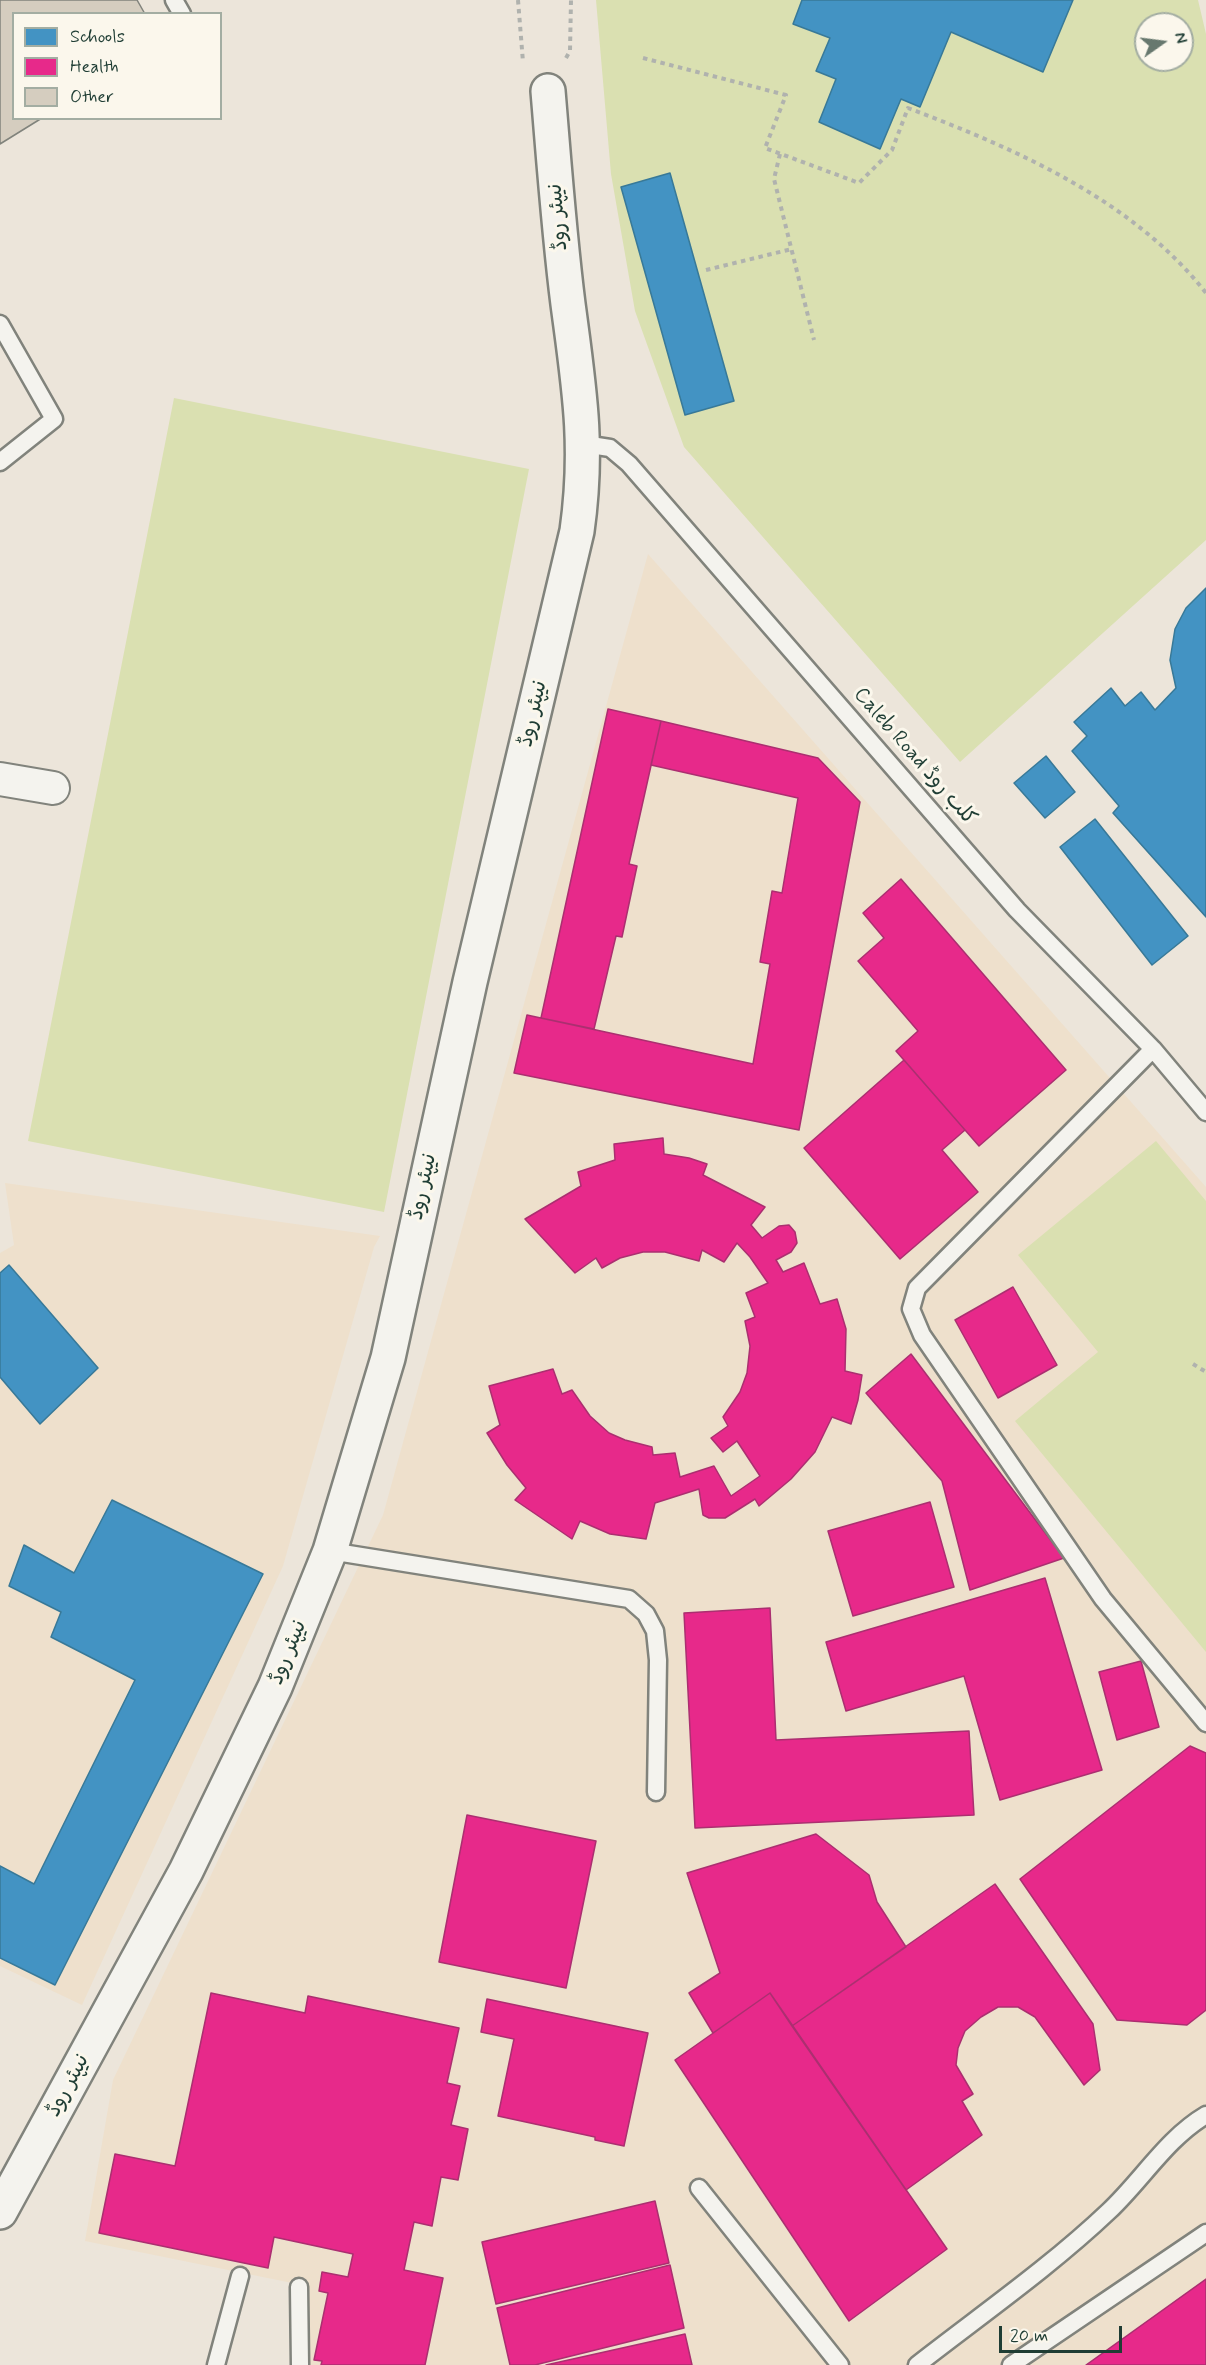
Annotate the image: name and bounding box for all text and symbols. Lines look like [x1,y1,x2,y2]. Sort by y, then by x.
legend [12,12,222,120]
north arrow [1134,12,1194,72]
text: Schools [70,25,125,49]
text: N [1169,30,1191,46]
text: Health [70,55,119,79]
text: Other [70,85,114,109]
street label: نیپئر روڈ [544,182,574,252]
street label: نیپئر روڈ [514,678,554,750]
street label: Caleb Road کلب روڈ [847,683,981,831]
street label: نیپئر روڈ [405,1151,443,1223]
street label: نیپئر روڈ [265,1617,313,1689]
street label: نیپئر روڈ [42,2050,96,2122]
scale bar [1002,2314,1125,2352]
text: 20 m [1010,2324,1048,2348]

